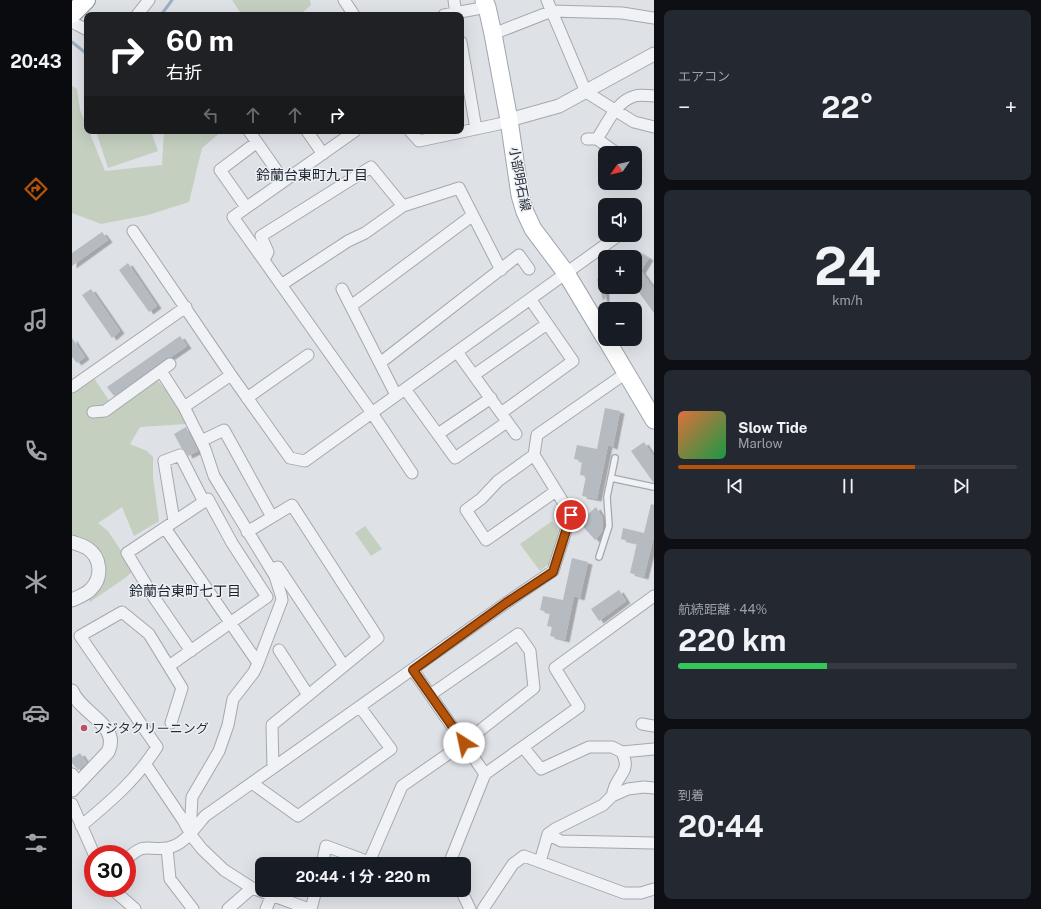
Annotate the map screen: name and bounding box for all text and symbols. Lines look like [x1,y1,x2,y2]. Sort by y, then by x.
text: 60 m [166,24,234,57]
icon: right [100,28,152,80]
text: 20:43 [10,51,62,72]
text: 右折 [166,62,202,83]
text: エアコン [678,69,730,84]
text: 22° [821,89,874,125]
text: − [678,94,690,120]
text: + [1005,94,1017,120]
icon: left [200,104,222,126]
icon: ahead [242,104,264,126]
icon: ahead [284,104,306,126]
icon: right [326,104,348,126]
street label: 小部明石線 [506,146,534,212]
north arrow [598,146,642,190]
map controls [598,146,642,346]
district label: 鈴蘭台東町九丁目 [256,167,368,183]
icon: directions [22,175,50,203]
button: sound [598,198,642,242]
text: 24 [814,236,881,297]
button: + [598,250,642,294]
text: km/h [832,293,863,308]
button: − [598,302,642,346]
icon: music [22,306,50,334]
text: Slow Tide [738,419,807,436]
text: Marlow [738,436,783,451]
icon: phone [22,437,50,465]
icon: previous [724,475,746,497]
icon: pause [837,475,859,497]
icon: next [950,475,972,497]
pin [554,498,588,532]
icon: arrive [560,504,582,526]
icon: climate [22,568,50,596]
district label: 鈴蘭台東町七丁目 [129,583,241,599]
text: 航続距離 · 44% [678,602,767,617]
text: 220 km [678,622,786,658]
icon: car [22,699,50,727]
place label: フジタクリーニング [92,721,209,736]
position arrow [443,722,485,764]
marker: フジタクリーニング [79,723,89,733]
text: 到着 [678,788,704,803]
text: 20:44 [678,808,764,844]
icon: filters [22,829,50,857]
speed limit sign: 30 [84,845,136,897]
text: 20:44 · 1 分 · 220 m [296,868,430,885]

